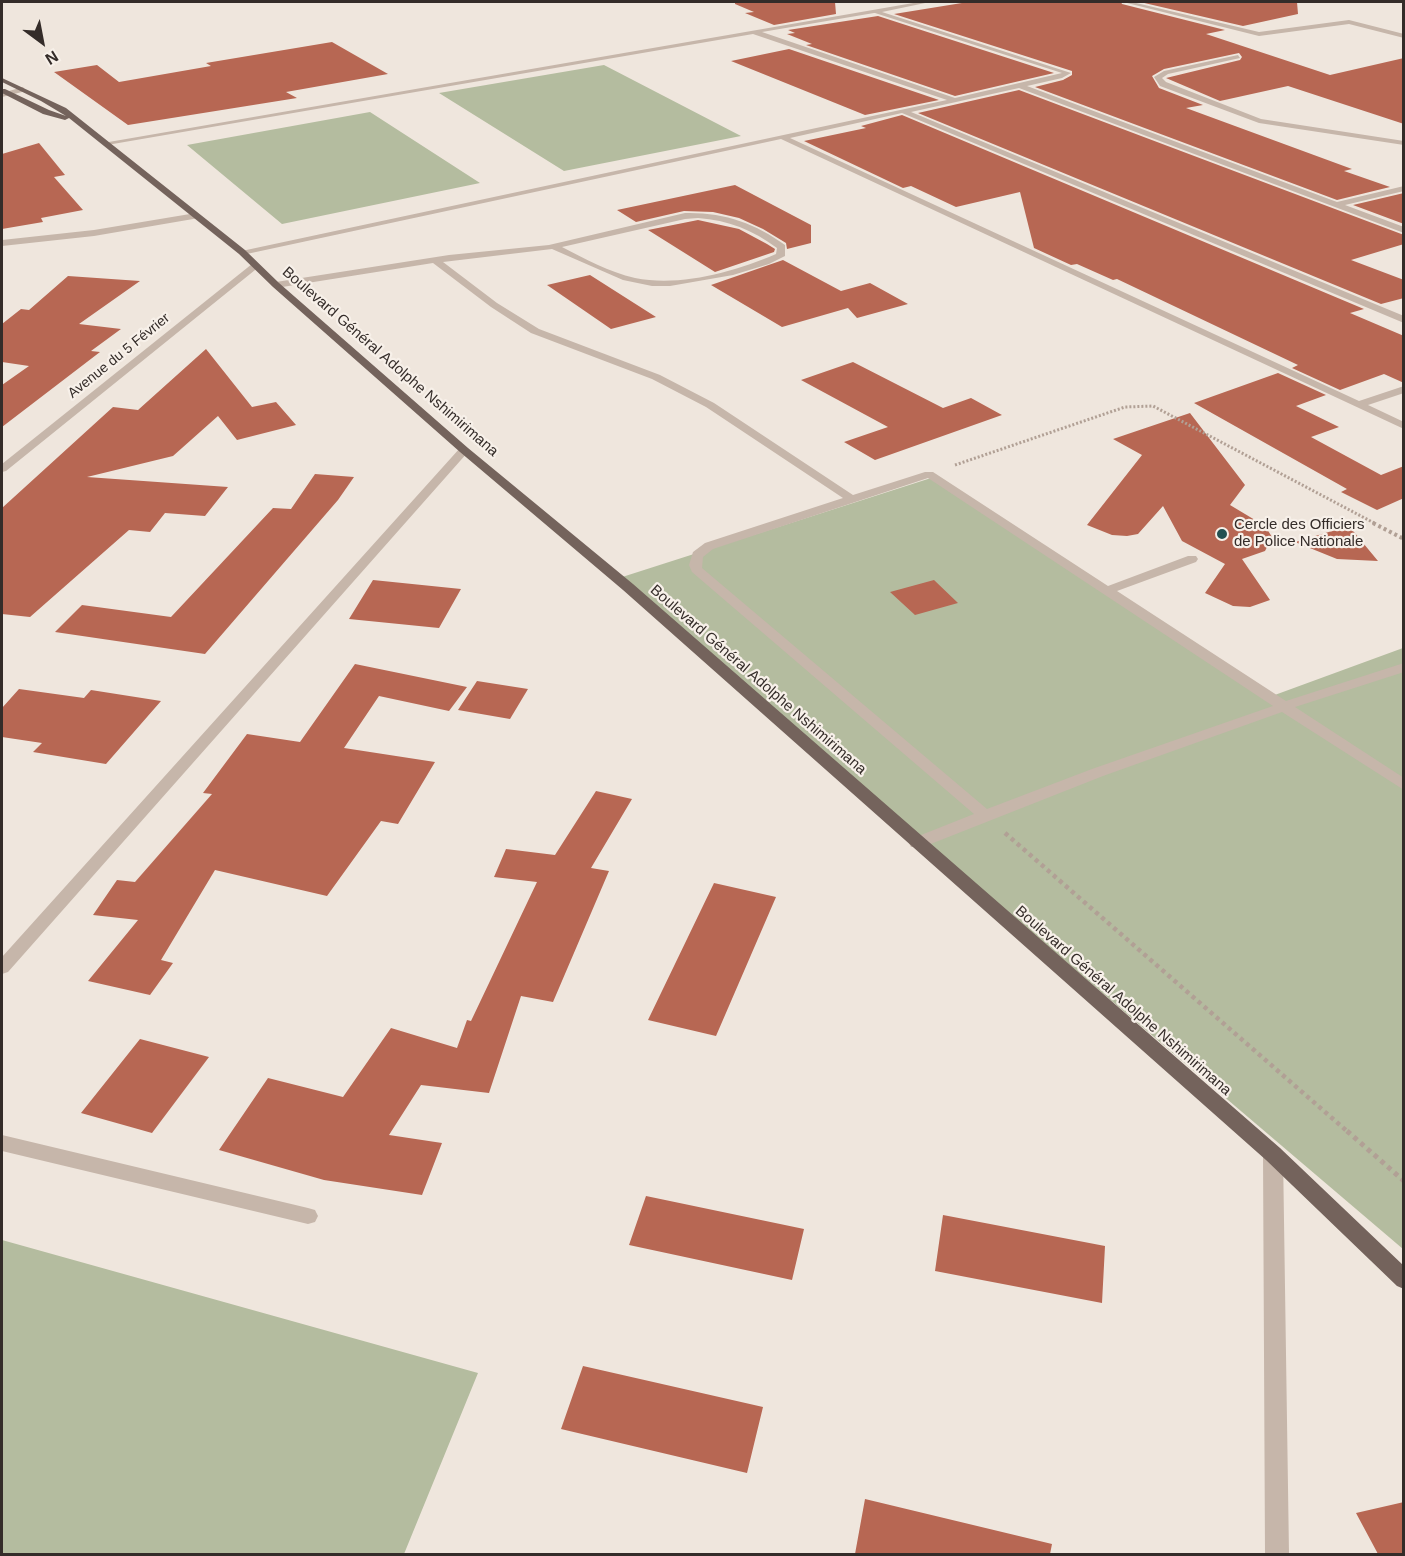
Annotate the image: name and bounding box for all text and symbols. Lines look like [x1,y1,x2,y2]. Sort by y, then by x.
north arrow [12,12,72,72]
text: N [42,47,61,68]
street label: Boulevard Général Adolphe Nshimirimana [278,263,502,461]
street label: Avenue du 5 Février [65,310,173,402]
place label: Cercle des Officiers de Police Nationale [1234,516,1365,551]
marker: Cercle des Officiers de Police Nationale [1215,527,1229,541]
street label: Boulevard Général Adolphe Nshimirimana [646,581,870,779]
street label: Boulevard Général Adolphe Nshimirimana [1011,902,1235,1100]

